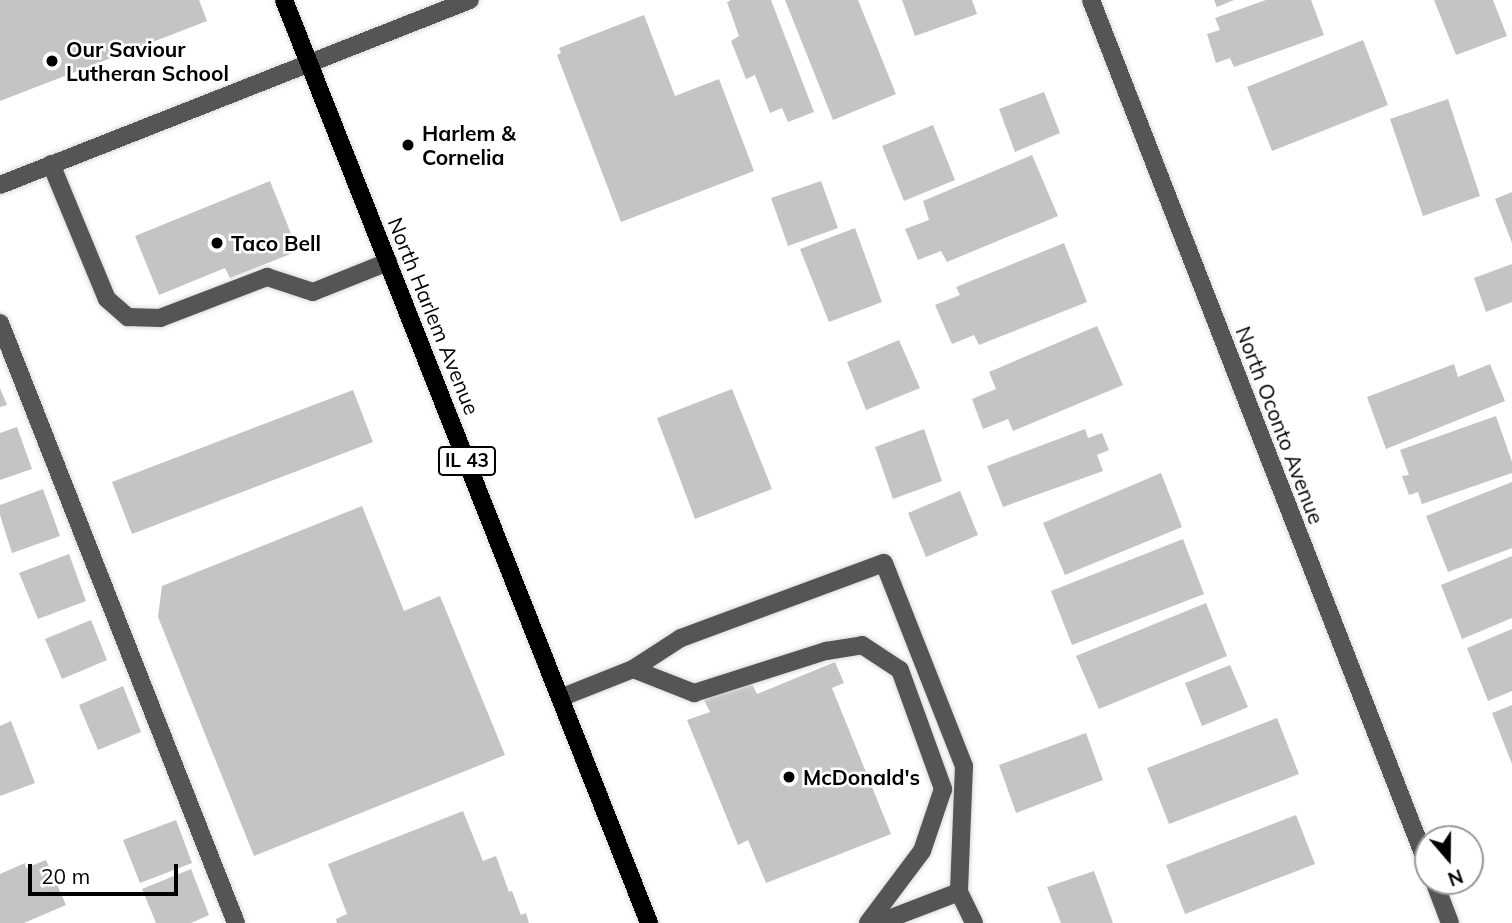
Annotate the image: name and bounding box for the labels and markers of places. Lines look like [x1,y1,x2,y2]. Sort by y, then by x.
place label: Our Saviour Lutheran School [66,36,229,86]
marker: Our Saviour Lutheran School [44,53,60,69]
place label: Harlem & Cornelia [422,120,516,170]
marker: Harlem & Cornelia [400,137,416,153]
place label: Taco Bell [231,230,321,256]
marker: Taco Bell [209,235,225,251]
place label: McDonald's [803,764,920,790]
marker: McDonald's [781,769,797,785]

